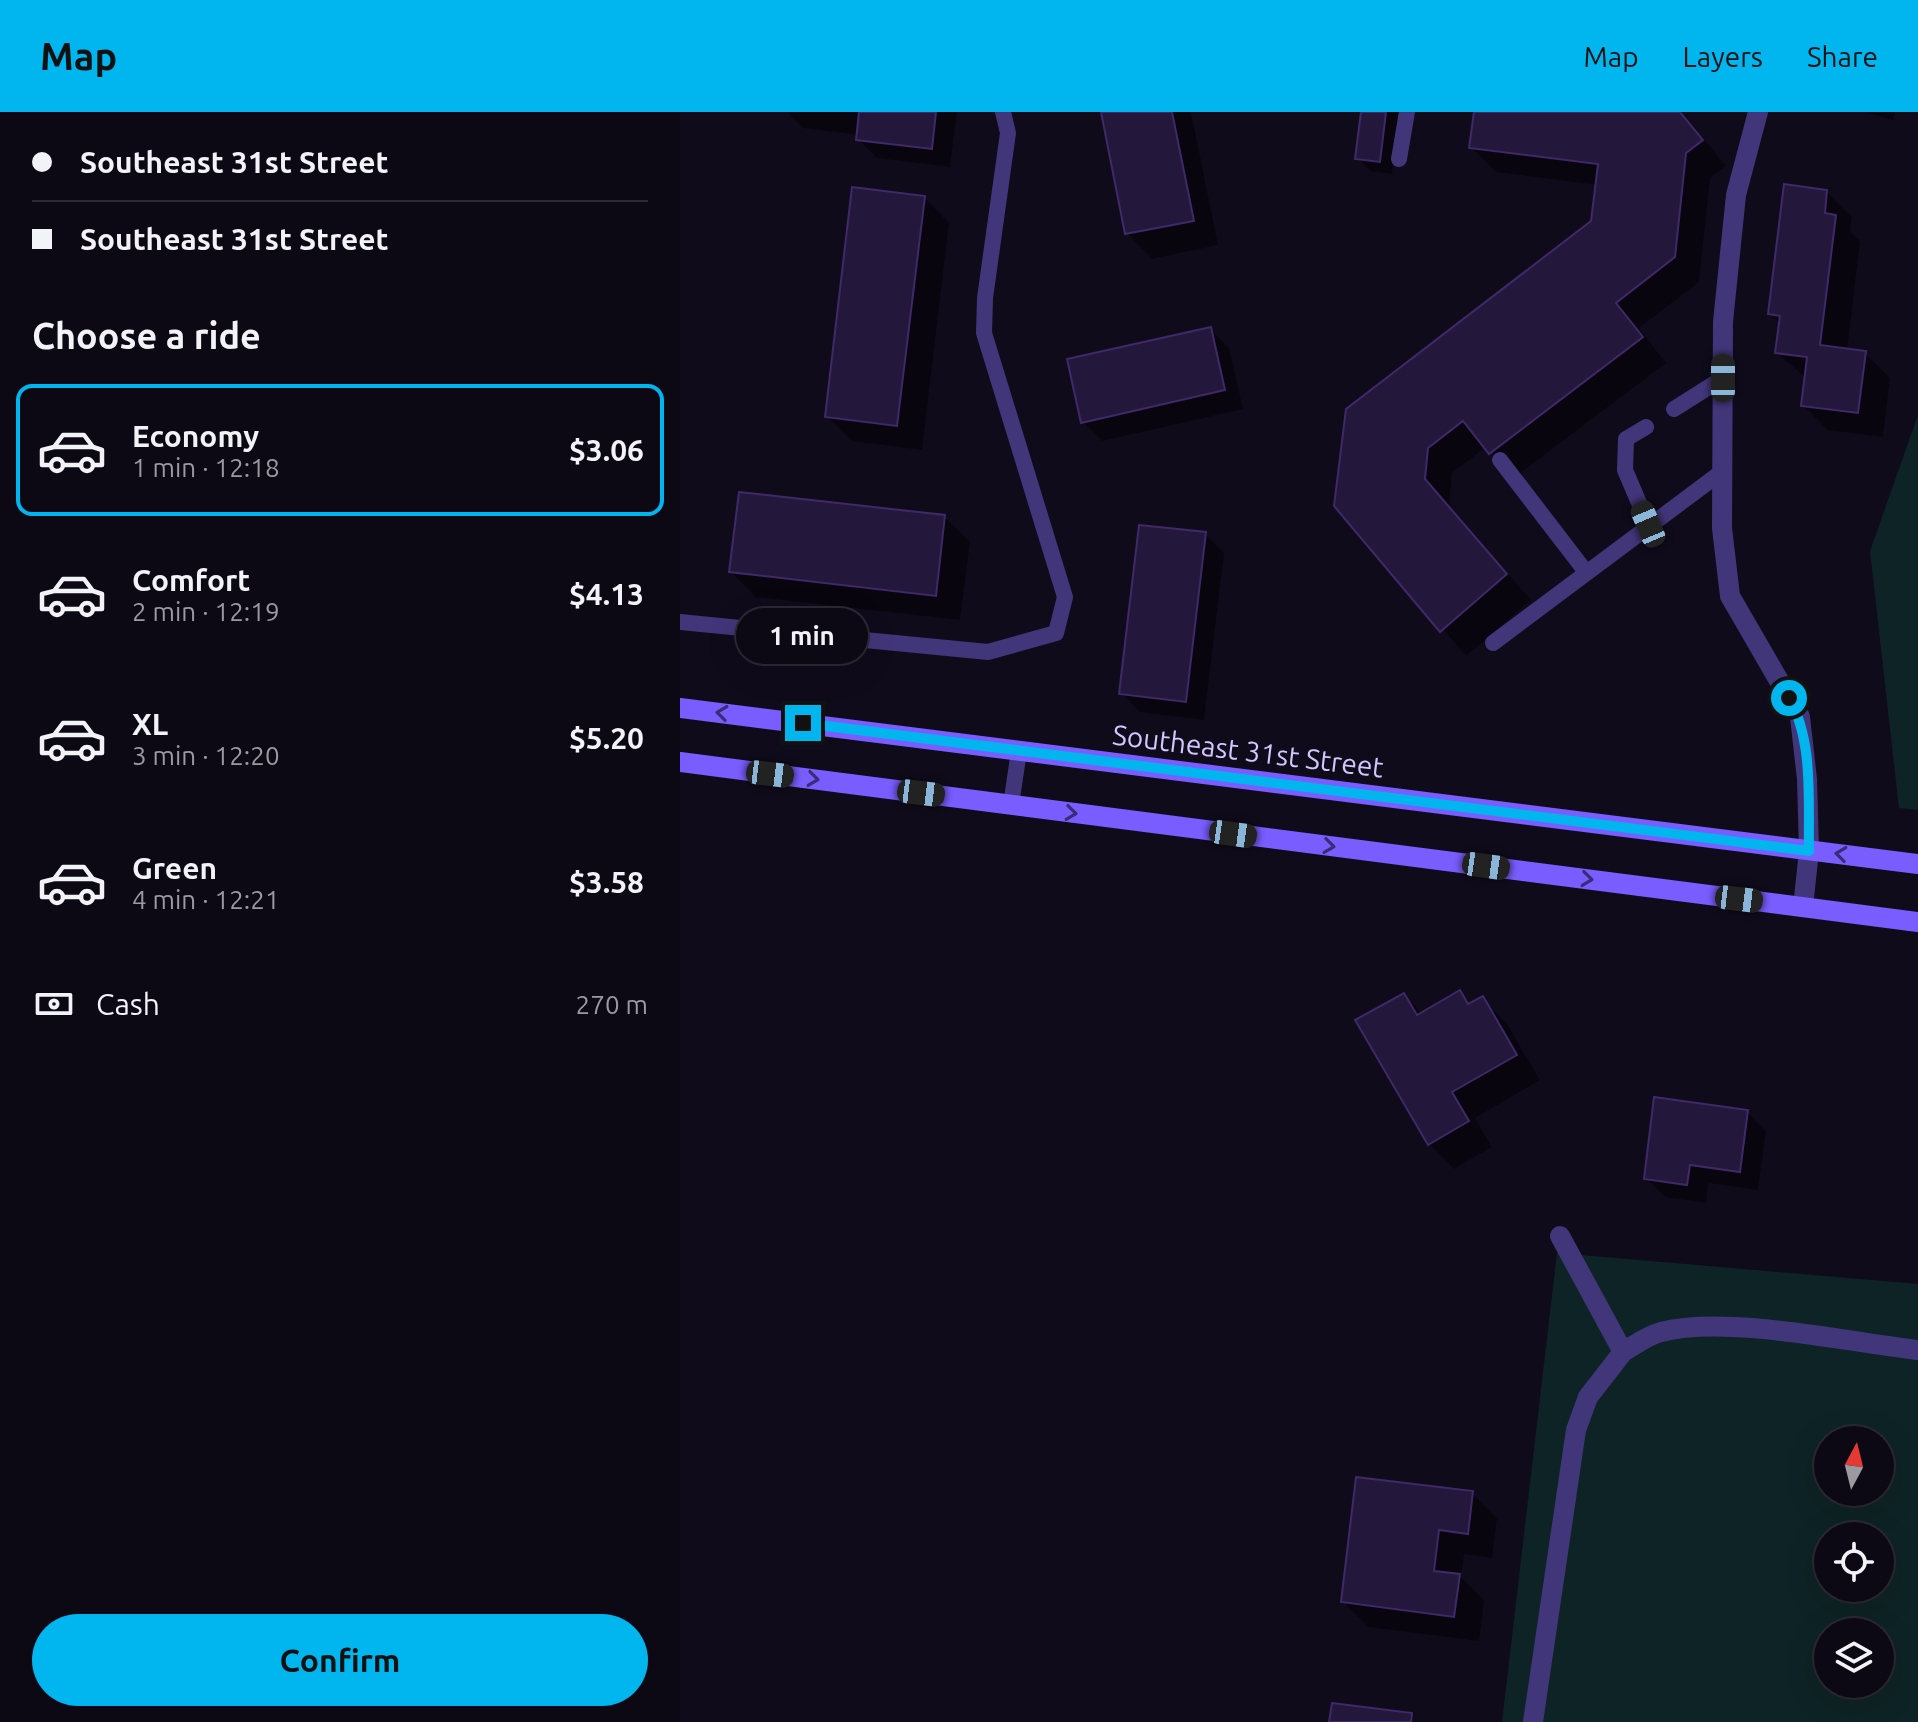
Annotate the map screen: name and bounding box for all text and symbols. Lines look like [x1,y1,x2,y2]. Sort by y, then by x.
text: Map [40,35,117,77]
text: Map [1583,41,1639,72]
text: Layers [1683,41,1763,72]
text: Share [1807,41,1878,72]
text: Southeast 31st Street [80,145,389,179]
text: Southeast 31st Street [80,222,389,256]
text: Choose a ride [32,315,261,356]
car [1711,354,1735,402]
icon: car [36,414,108,486]
text: Economy [132,419,259,453]
text: $3.06 [569,433,644,467]
text: 1 min · 12:18 [132,453,280,482]
car [1628,497,1668,551]
icon: car [36,558,108,630]
text: Comfort [132,563,250,597]
text: $4.13 [569,577,644,611]
text: 2 min · 12:19 [132,597,280,626]
callout: 1 min [737,607,869,663]
text: 1 min [769,621,835,650]
route start [1771,680,1807,716]
icon: car [36,702,108,774]
one-way arrow [715,705,728,722]
route end [785,705,821,741]
text: XL [132,707,168,741]
street label: Southeast 31st Street [1111,718,1385,783]
text: $5.20 [569,721,644,755]
text: 3 min · 12:20 [132,741,280,770]
car [745,759,795,789]
one-way arrow [807,771,820,788]
car [896,778,946,808]
one-way arrow [1065,804,1078,821]
car [1208,819,1258,849]
one-way arrow [1322,837,1336,854]
icon: car [36,846,108,918]
one-way arrow [1834,846,1847,863]
text: Green [132,851,217,885]
car [1461,851,1511,881]
text: $3.58 [569,865,644,899]
one-way arrow [1580,870,1593,887]
car [1714,884,1764,914]
text: 4 min · 12:21 [132,885,280,914]
icon: cash [32,982,76,1026]
text: Cash [96,987,160,1021]
text: 270 m [576,990,648,1019]
north arrow [1814,1426,1894,1506]
map controls [1814,1426,1894,1698]
button: locate [1814,1522,1894,1602]
button: Confirm [32,1614,648,1706]
button: layers [1814,1618,1894,1698]

